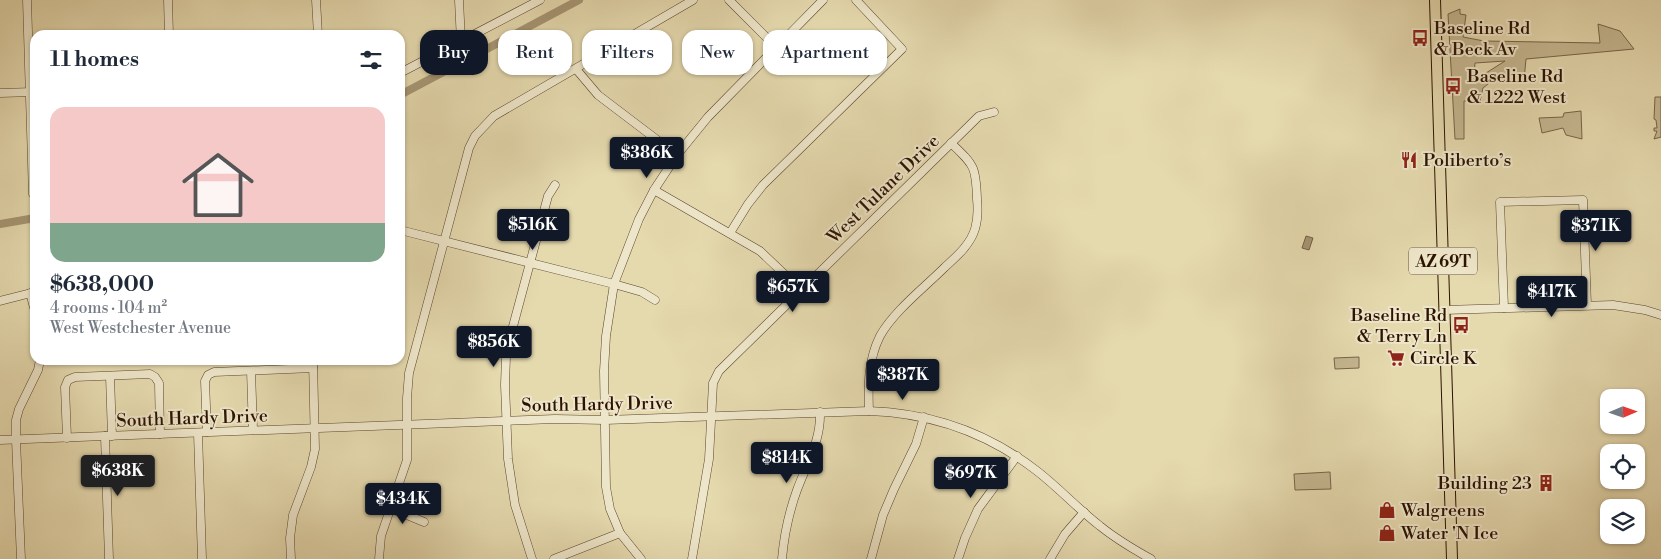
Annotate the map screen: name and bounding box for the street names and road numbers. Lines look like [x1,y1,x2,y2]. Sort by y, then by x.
street label: West Tulane Drive [822,130,944,250]
road number: AZ 69T [1409,248,1477,274]
street label: South Hardy Drive [521,392,673,417]
street label: South Hardy Drive [116,404,268,433]

